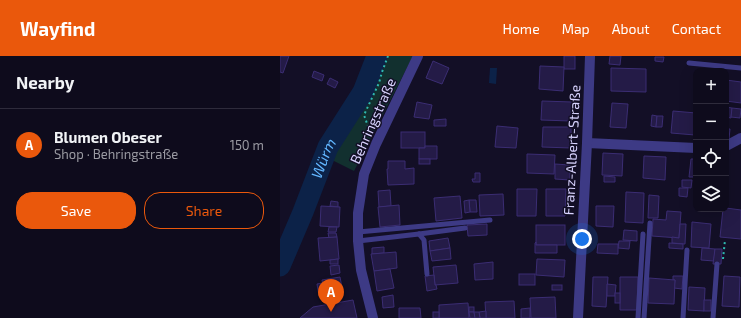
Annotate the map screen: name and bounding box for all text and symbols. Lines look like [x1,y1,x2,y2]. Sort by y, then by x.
text: Wayfind [20,17,95,40]
text: Home [503,20,540,37]
text: Map [562,20,590,37]
text: About [612,20,650,37]
text: Contact [672,20,721,37]
map controls [693,68,729,212]
button: + [693,68,729,104]
text: Nearby [16,72,74,92]
street label: Behringstraße [346,75,399,166]
street label: Franz-Albert-Straße [560,84,583,216]
button: − [693,104,729,140]
text: Blumen Obeser [54,128,162,146]
water label: Würm [307,134,339,181]
text: A [25,137,33,153]
text: 150 m [230,137,264,153]
button: locate [693,140,729,176]
text: Shop · Behringstraße [54,146,178,162]
button: layers [693,176,729,212]
button: Save [16,192,136,229]
button: Share [144,192,264,229]
your location [572,229,592,249]
pin: A [318,279,344,312]

